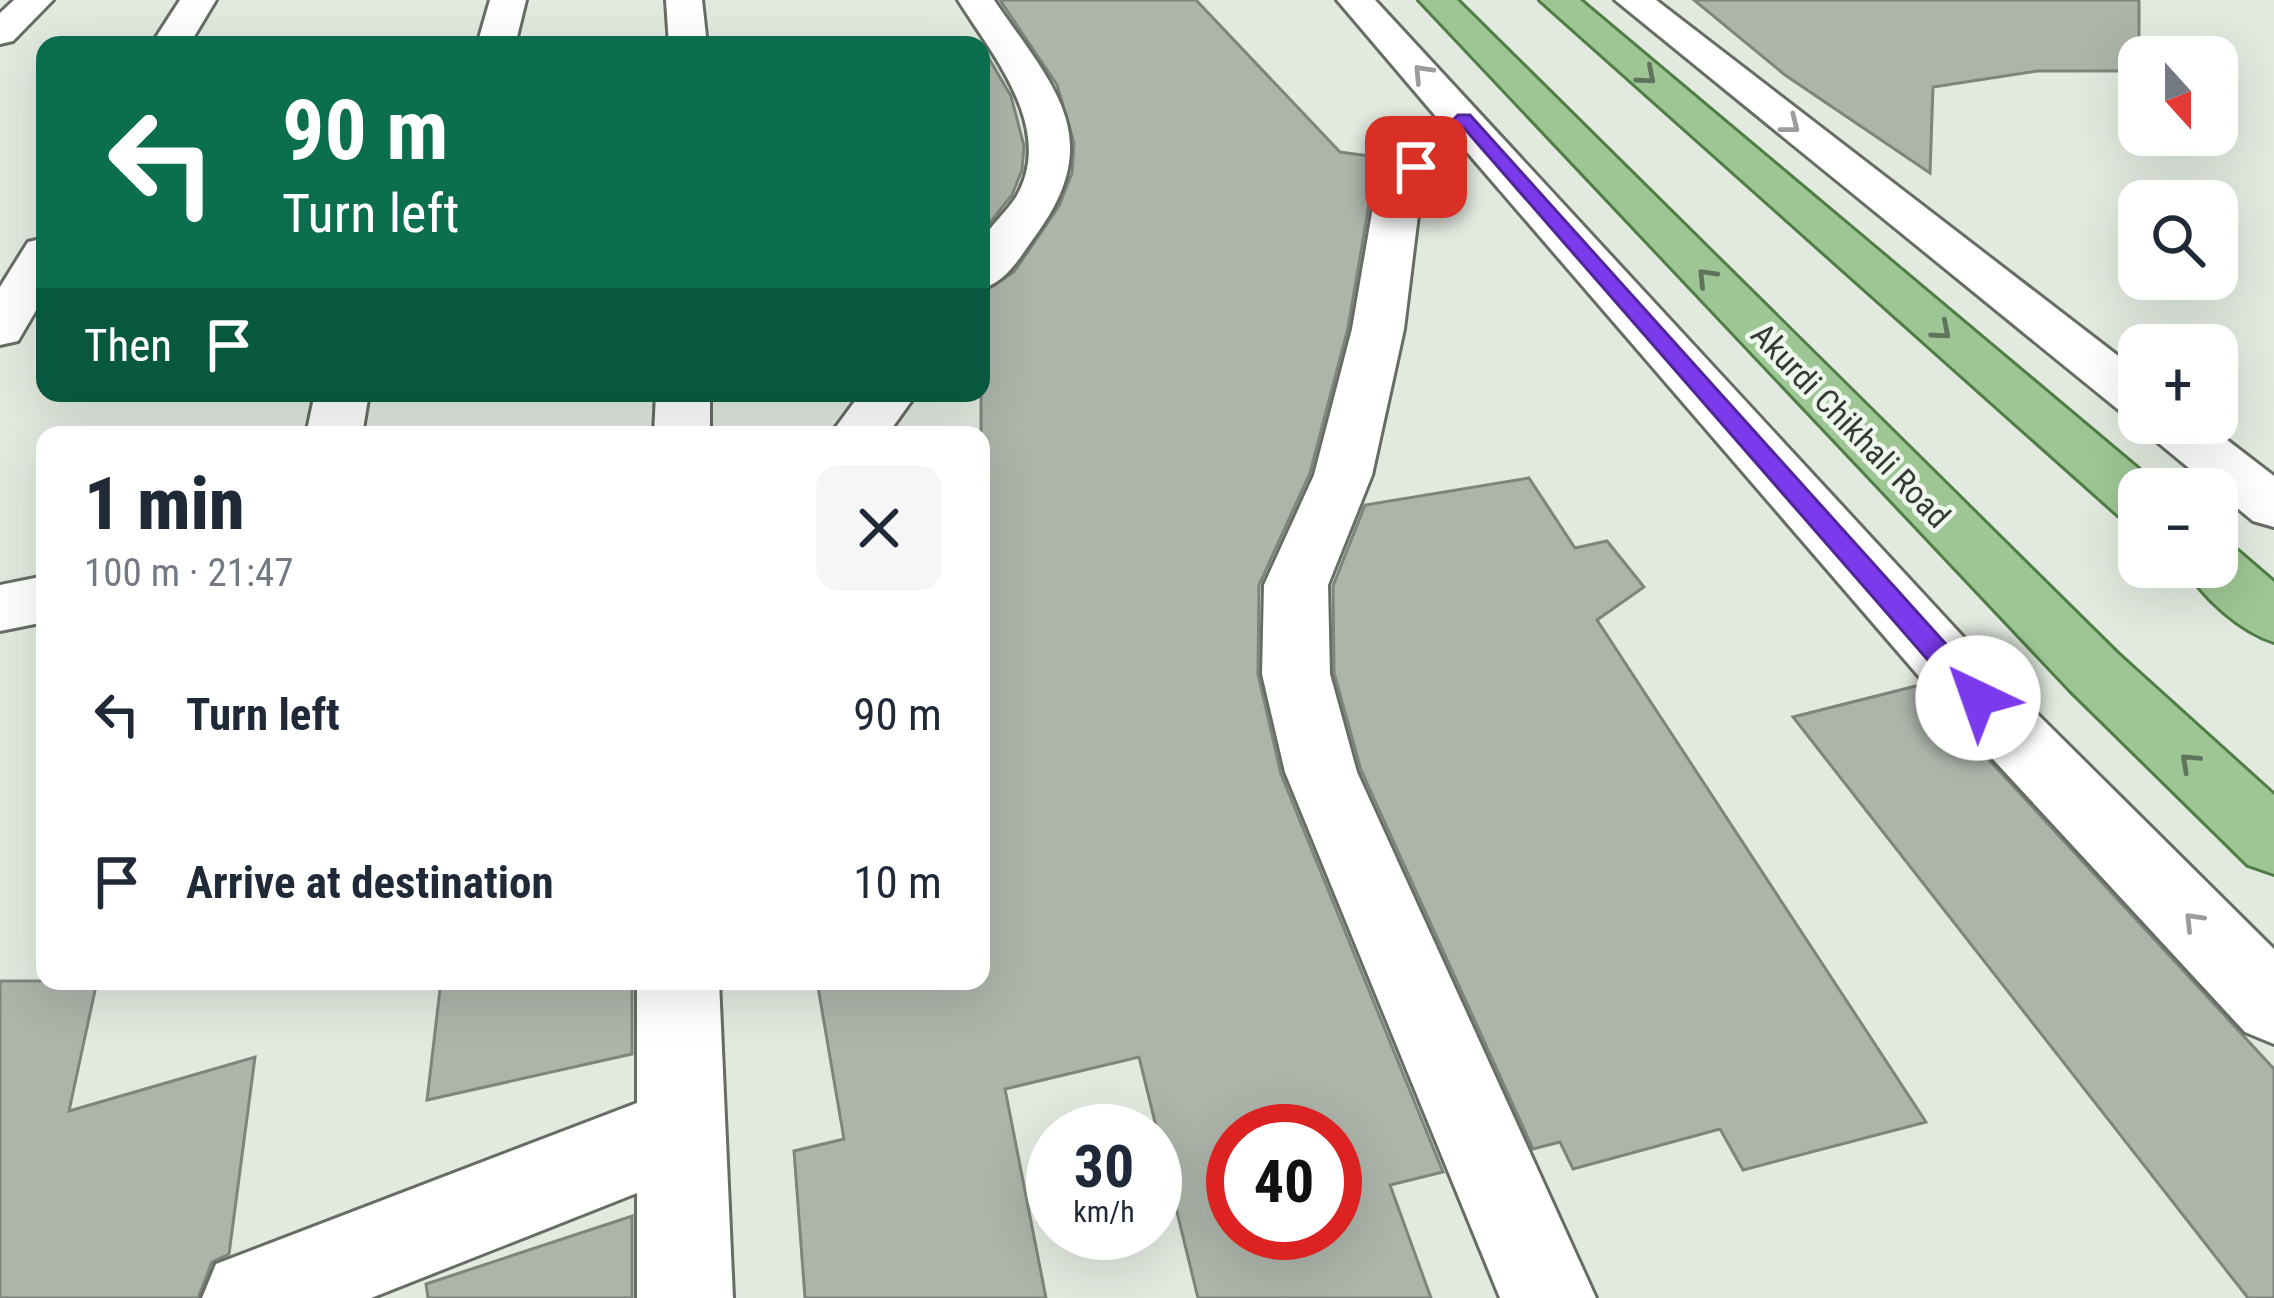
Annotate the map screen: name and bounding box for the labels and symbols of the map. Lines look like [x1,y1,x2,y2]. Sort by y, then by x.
north arrow [2118,36,2238,156]
one-way arrow [1633,62,1655,84]
one-way arrow [1415,65,1437,87]
one-way arrow [1778,111,1800,132]
pin [1365,116,1467,218]
one-way arrow [1699,269,1721,291]
street label: Akurdi Chikhali Road [1743,315,1958,536]
one-way arrow [1928,317,1950,338]
position arrow [1915,635,2041,761]
one-way arrow [2181,754,2202,776]
one-way arrow [2185,913,2207,935]
speed limit sign: 40 [1206,1104,1362,1260]

